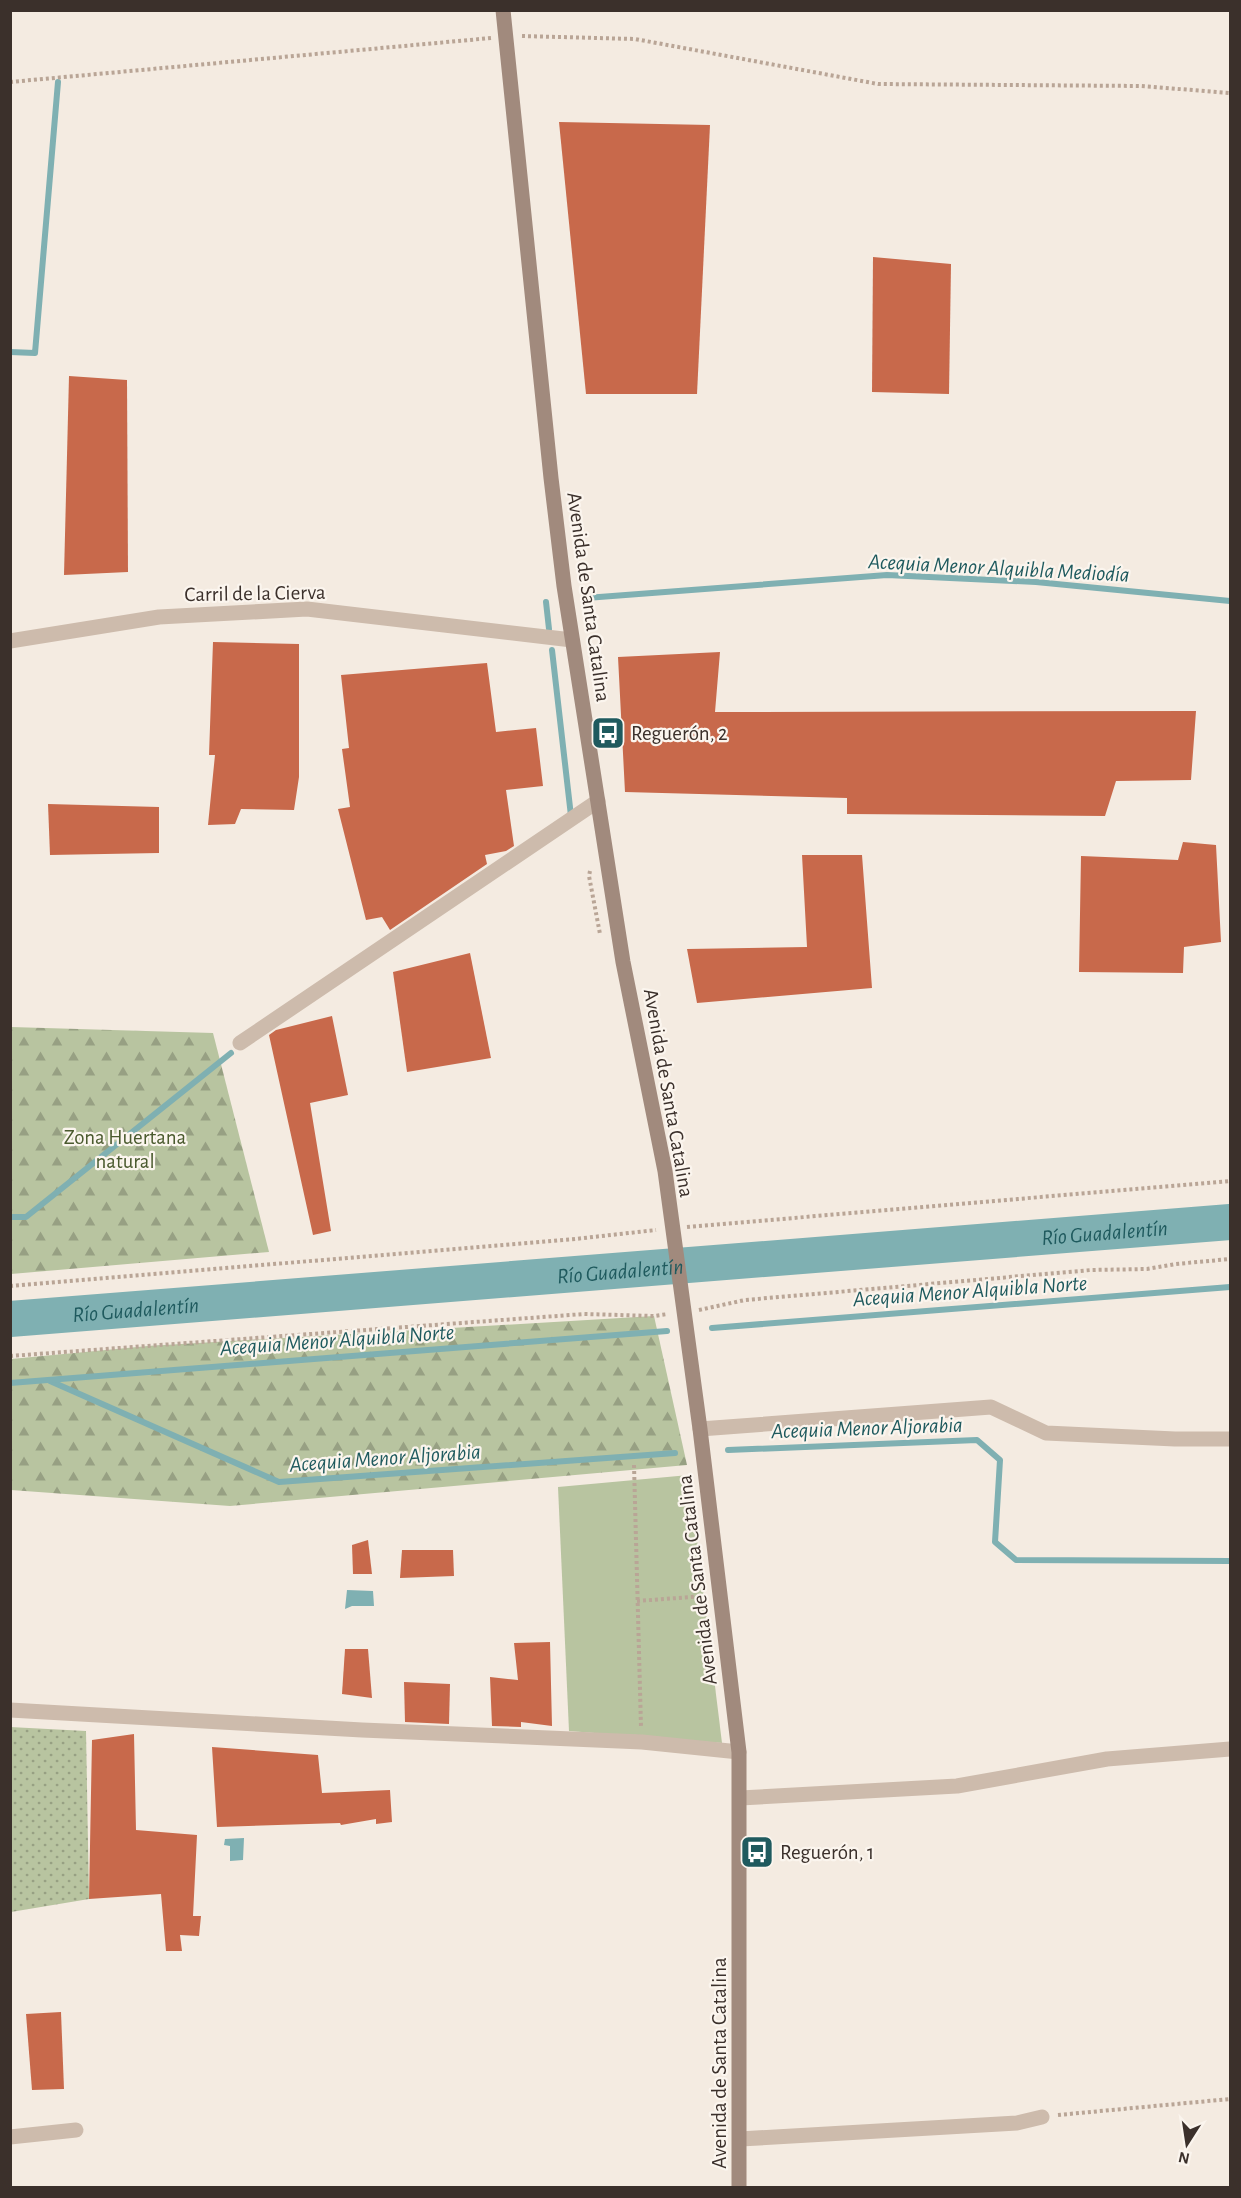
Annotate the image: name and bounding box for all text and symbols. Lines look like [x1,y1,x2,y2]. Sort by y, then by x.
street label: Avenida de Santa Catalina [563,491,614,704]
water label: Acequia Menor Alquibla Mediodía [867,550,1130,586]
street label: Carril de la Cierva [184,582,326,605]
bus stop icon: Reguerón, 2 [590,715,626,751]
place label: Reguerón, 2 [631,723,728,744]
street label: Avenida de Santa Catalina [640,987,697,1199]
park label: Zona Huertana natural [64,1127,187,1172]
water label: Río Guadalentín [1041,1217,1169,1249]
water label: Río Guadalentín [556,1256,684,1287]
water label: Acequia Menor Alquibla Norte [851,1272,1088,1310]
water label: Río Guadalentín [72,1294,200,1326]
water label: Acequia Menor Alquibla Norte [218,1321,455,1359]
water label: Acequia Menor Aljorabia [770,1414,963,1442]
water label: Acequia Menor Aljorabia [288,1440,481,1476]
street label: Avenida de Santa Catalina [674,1473,721,1686]
bus stop icon: Reguerón, 1 [739,1834,775,1870]
place label: Reguerón, 1 [780,1842,874,1863]
street label: Avenida de Santa Catalina [709,1957,730,2169]
north arrow [1157,2114,1217,2174]
text: N [1177,2149,1191,2167]

